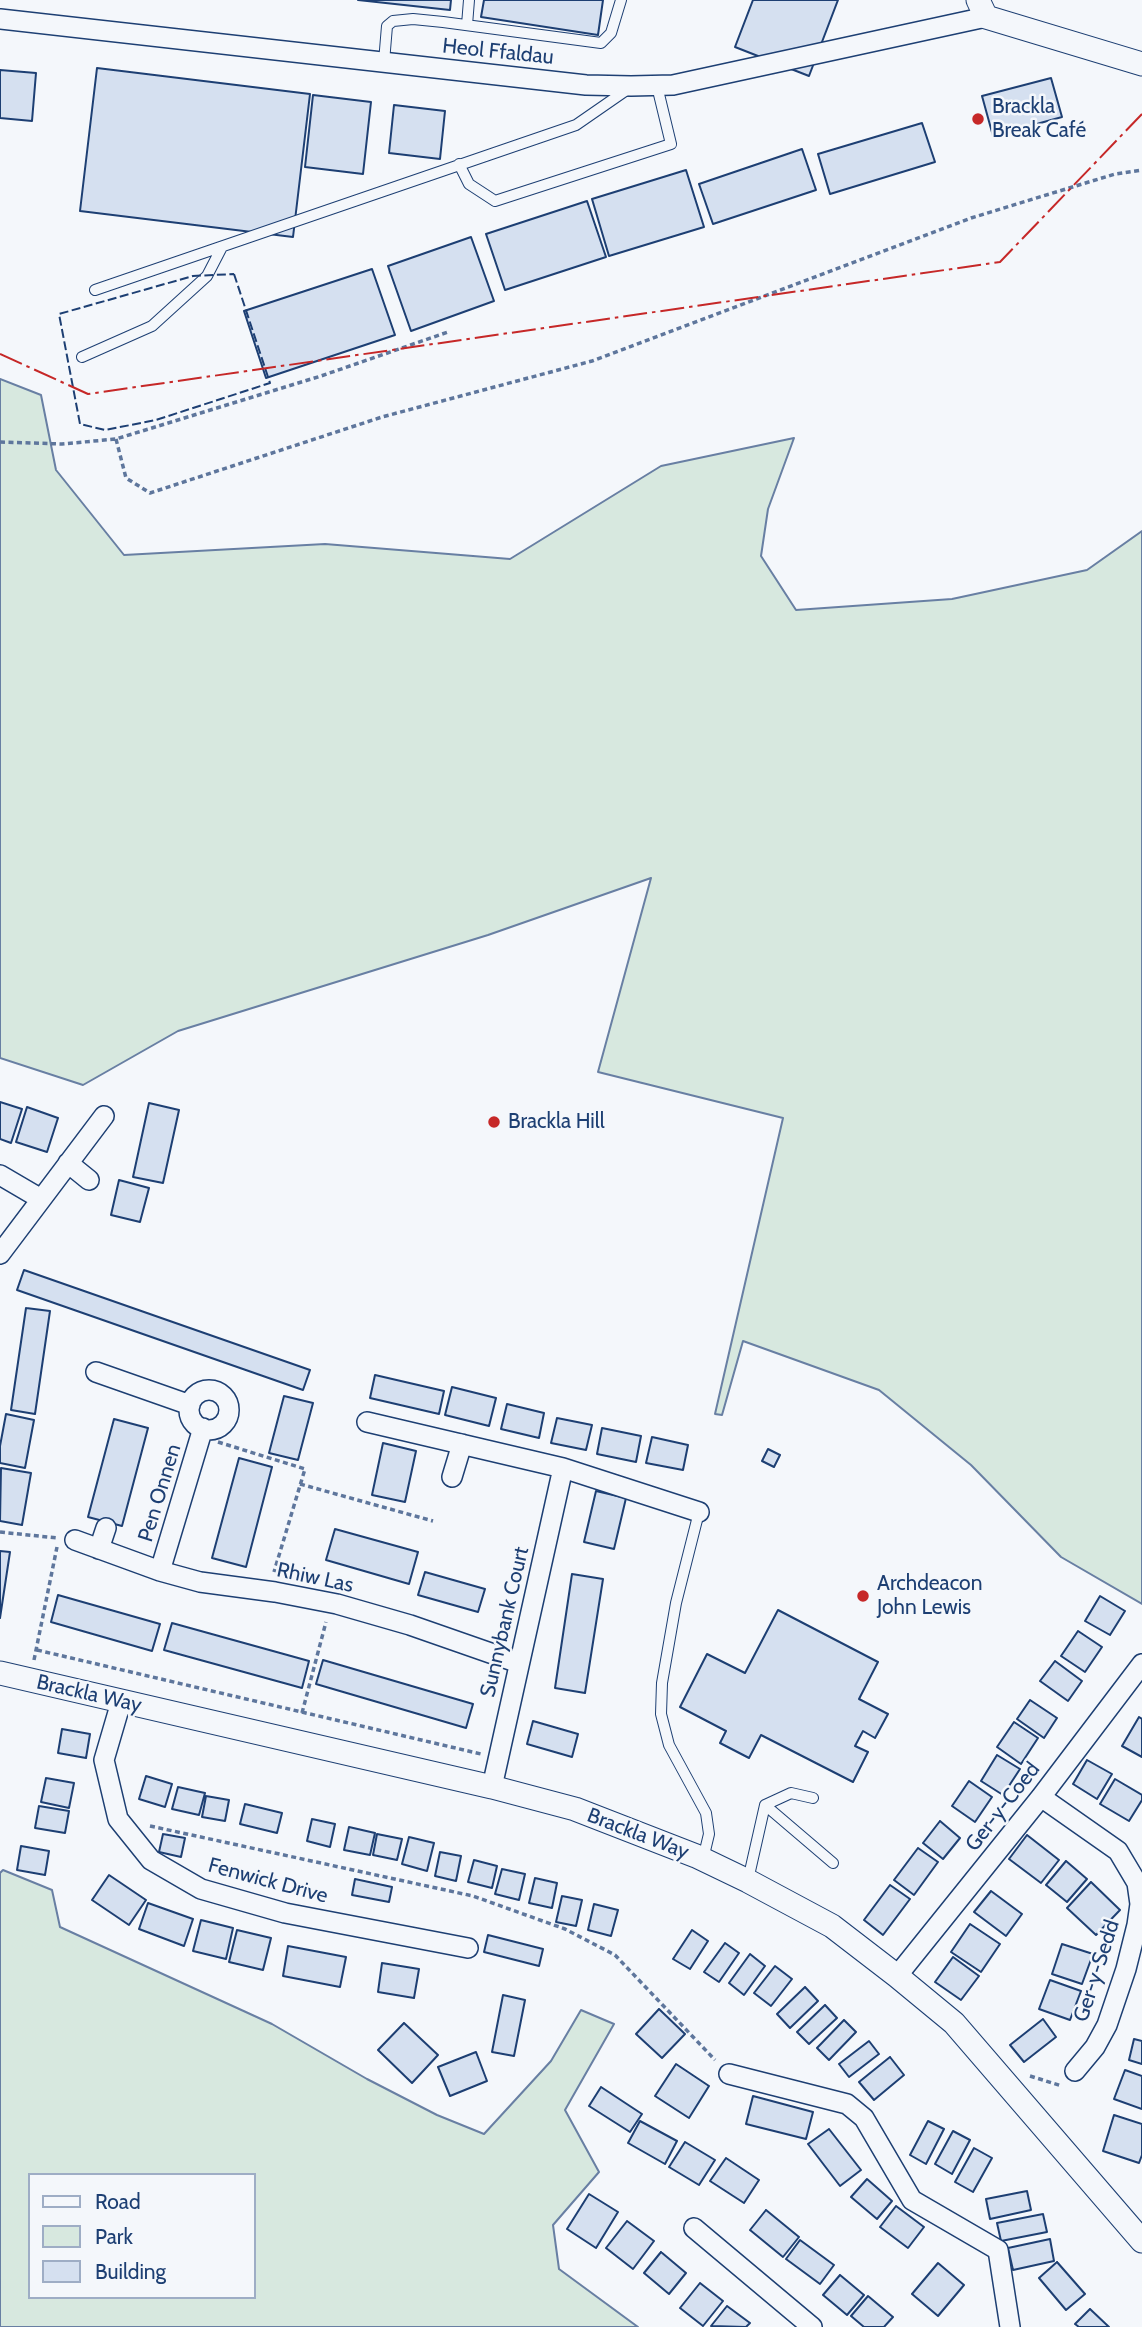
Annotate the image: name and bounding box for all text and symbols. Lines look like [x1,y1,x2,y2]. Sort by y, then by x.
street label: Heol Ffaldau [441,34,555,70]
place label: Brackla Break Café [992,94,1086,144]
marker: Brackla Break Café [970,111,986,127]
place label: Brackla Hill [508,1109,605,1135]
marker: Brackla Hill [486,1114,502,1130]
street label: Pen Onnen [133,1441,187,1545]
street label: Sunnybank Court [475,1544,535,1700]
street label: Rhiw Las [274,1558,356,1598]
place label: Archdeacon John Lewis [877,1571,982,1621]
marker: Archdeacon John Lewis [855,1588,871,1604]
street label: Brackla Way [34,1670,144,1718]
street label: Ger-y-Coed [960,1757,1046,1857]
street label: Brackla Way [584,1803,692,1865]
street label: Fenwick Drive [205,1853,331,1909]
street label: Ger-y-Sedd [1069,1917,1125,2025]
legend [28,2173,256,2299]
text: Road [95,2189,141,2214]
text: Park [95,2224,133,2249]
text: Building [95,2259,166,2284]

